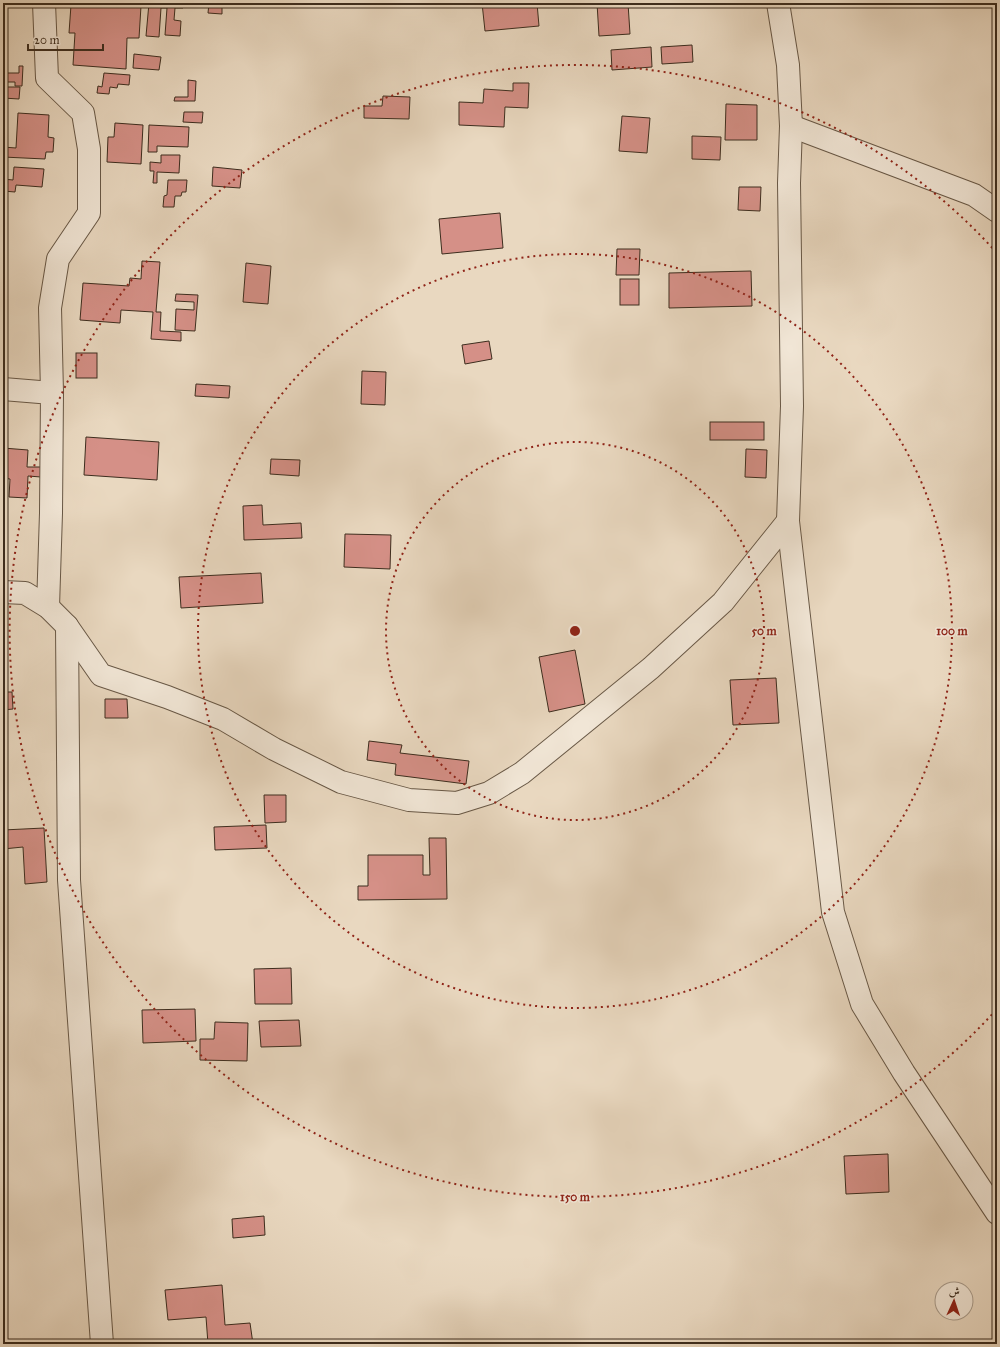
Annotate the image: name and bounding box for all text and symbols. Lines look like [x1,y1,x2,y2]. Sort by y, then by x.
scale bar [28,26,103,52]
text: 20 m [34,33,60,47]
centre of rings [568,624,582,638]
text: 50 m [751,624,778,638]
text: 100 m [936,624,969,638]
text: 150 m [560,1190,591,1204]
north arrow [934,1281,974,1321]
text: ش [949,1285,960,1298]

